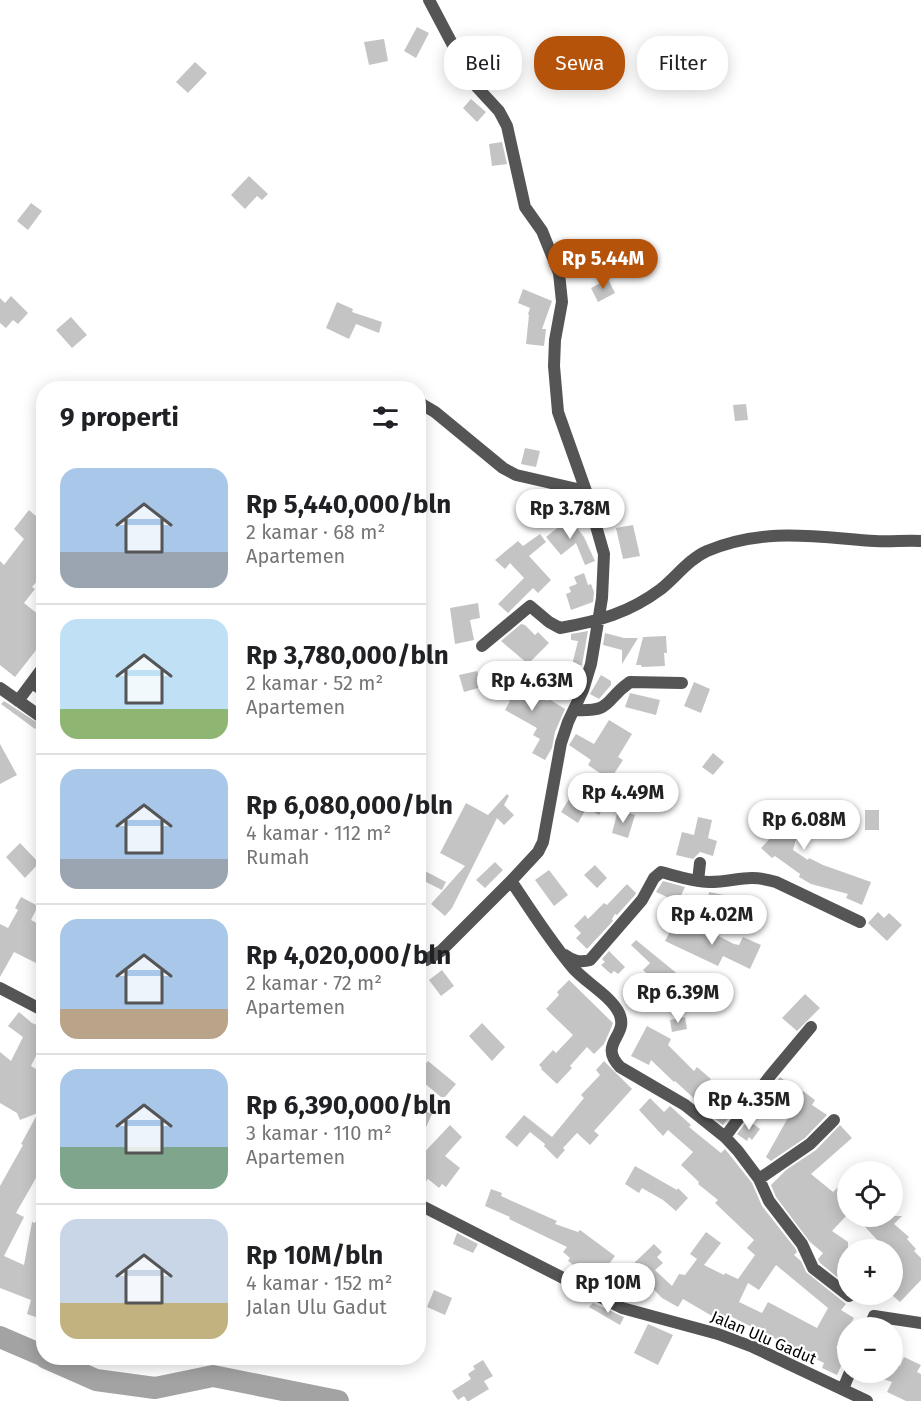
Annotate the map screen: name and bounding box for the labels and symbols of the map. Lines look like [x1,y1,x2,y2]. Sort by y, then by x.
pin: Rp 5.44M [541,239,665,290]
pin: Rp 3.78M [508,489,632,540]
pin: Rp 4.63M [470,661,594,712]
pin: Rp 4.49M [561,773,685,824]
pin: Rp 6.08M [742,800,866,851]
pin: Rp 4.02M [650,895,774,946]
pin: Rp 6.39M [616,973,740,1024]
pin: Rp 4.35M [687,1080,811,1131]
pin: Rp 10M [559,1263,657,1314]
street label: Jalan Ulu Gadut [708,1307,820,1368]

